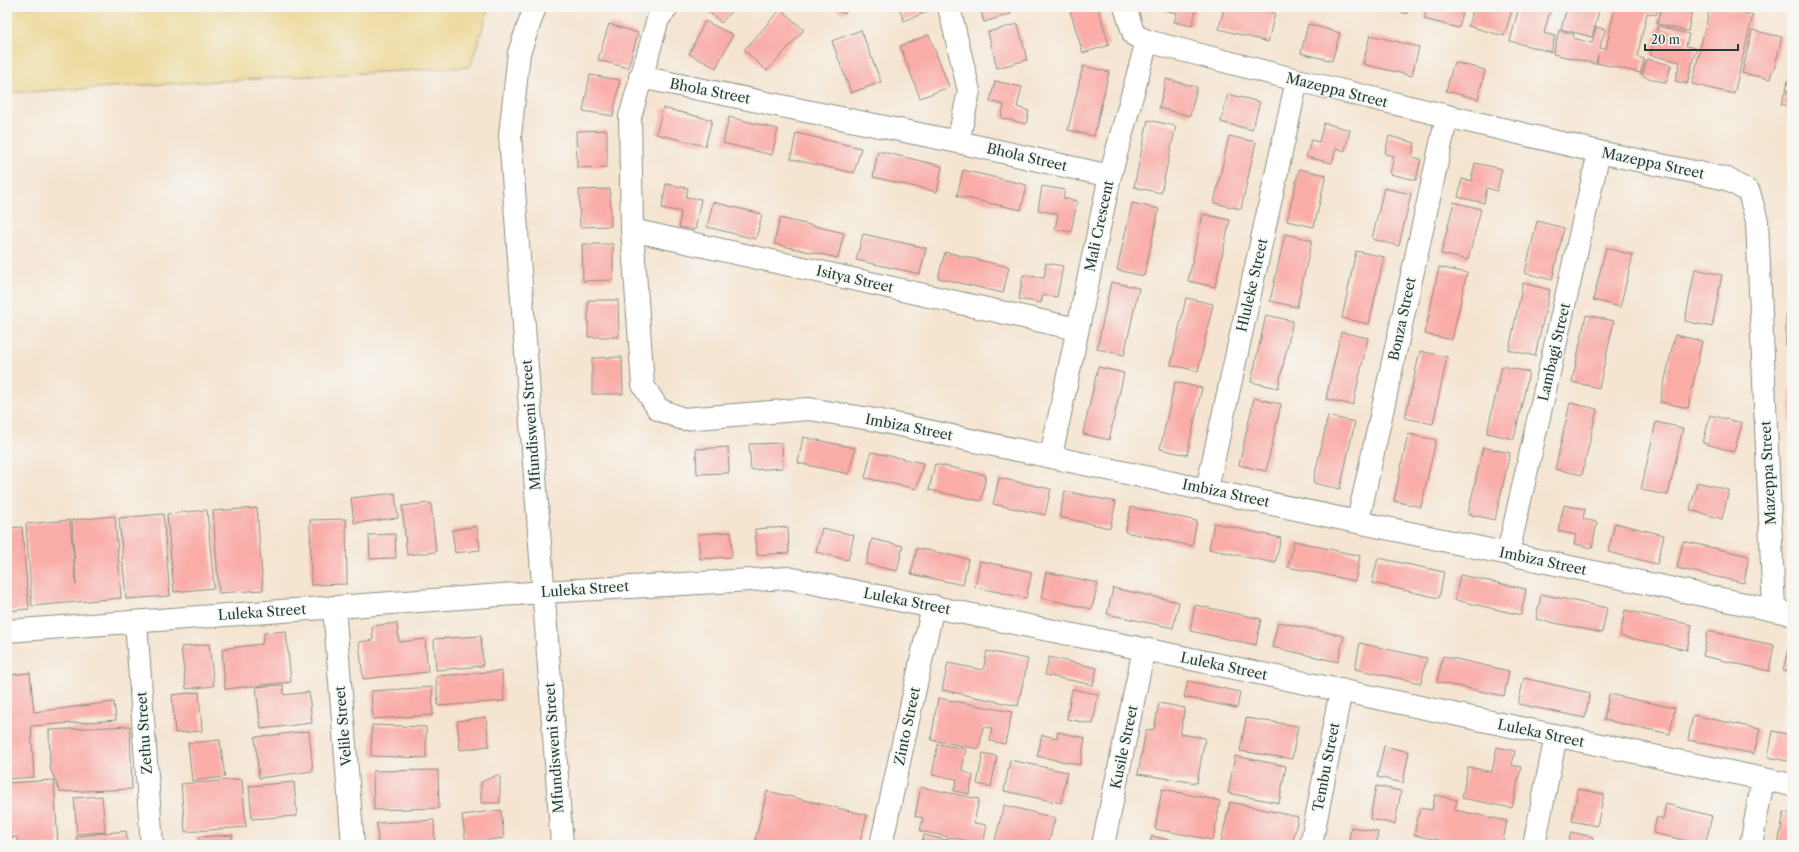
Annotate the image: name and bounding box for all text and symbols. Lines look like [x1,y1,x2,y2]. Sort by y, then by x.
scale bar [1645,26,1738,52]
text: 20 m [1651,32,1680,47]
street label: Mazeppa Street [1284,69,1390,111]
street label: Bhola Street [668,74,752,108]
street label: Bhola Street [985,139,1069,175]
street label: Mazeppa Street [1600,143,1706,183]
street label: Mali Crescent [1081,179,1117,273]
street label: Hluleke Street [1232,236,1272,334]
street label: Isitya Street [815,261,895,297]
street label: Bonza Street [1384,276,1420,362]
street label: Lambagi Street [1534,301,1574,403]
street label: Mfundisweni Street [517,359,545,491]
street label: Imbiza Street [864,410,954,444]
street label: Mazeppa Street [1756,420,1780,526]
street label: Imbiza Street [1181,475,1271,511]
street label: Imbiza Street [1498,543,1588,579]
street label: Luleka Street [540,577,630,601]
street label: Luleka Street [862,584,952,618]
street label: Luleka Street [217,600,307,624]
street label: Luleka Street [1179,648,1269,684]
street label: Mfundisweni Street [540,682,568,814]
street label: Velile Street [331,685,356,768]
street label: Zinto Street [890,685,924,767]
street label: Zethu Street [132,691,156,775]
street label: Kusile Street [1106,703,1142,791]
street label: Luleka Street [1496,715,1586,751]
street label: Tembu Street [1309,721,1343,813]

